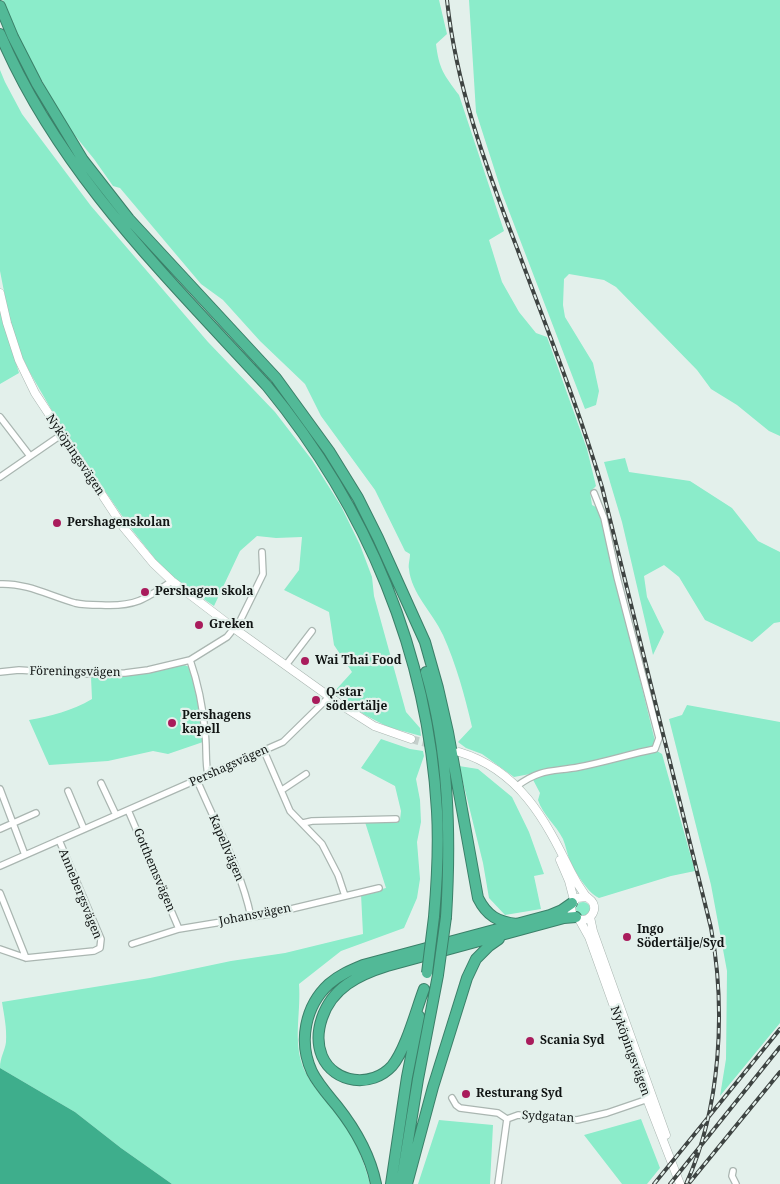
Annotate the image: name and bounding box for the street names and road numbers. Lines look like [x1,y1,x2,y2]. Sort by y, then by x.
street label: Nyköpingsvägen [43,412,107,498]
street label: Föreningsvägen [29,664,121,680]
street label: Pershagsvägen [187,742,271,790]
street label: Kapellvägen [206,813,246,883]
street label: Gotthemsvägen [130,826,178,914]
street label: Annebergsvägen [55,847,105,941]
street label: Johansvägen [218,901,292,929]
street label: Nyköpingsvägen [607,1004,653,1098]
street label: Sydgatan [521,1108,575,1126]

